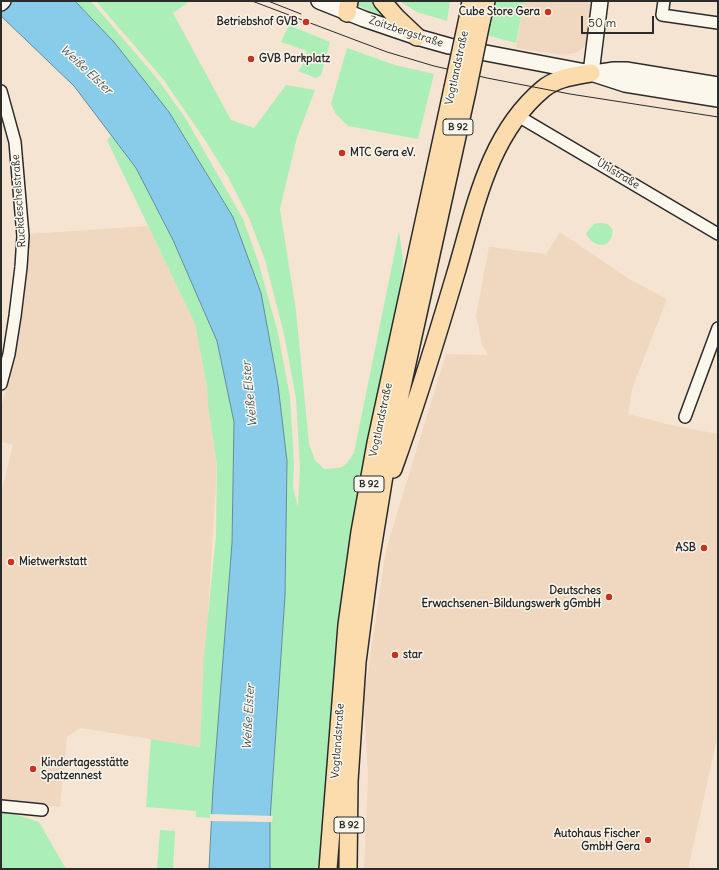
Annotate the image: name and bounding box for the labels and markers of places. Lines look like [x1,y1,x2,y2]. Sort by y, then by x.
place label: Cube Store Gera [459,5,540,19]
marker: Cube Store Gera [543,7,553,17]
place label: Betriebshof GVB [217,15,298,29]
marker: Betriebshof GVB [301,17,311,27]
place label: GVB Parkplatz [259,52,330,66]
marker: GVB Parkplatz [246,54,256,64]
place label: MTC Gera eV. [350,146,415,160]
marker: MTC Gera eV. [337,148,347,158]
place label: ASB [676,541,696,555]
marker: ASB [699,543,709,553]
place label: Mietwerkstatt [19,555,87,569]
marker: Mietwerkstatt [6,557,16,567]
place label: Deutsches Erwachsenen-Bildungswerk gGmbH [422,584,601,610]
marker: Deutsches Erwachsenen-Bildungswerk gGmbH [604,592,614,602]
place label: star [403,648,422,662]
marker: star [390,650,400,660]
place label: Kindertagesstätte Spatzennest [41,756,129,782]
marker: Kindertagesstätte Spatzennest [28,764,38,774]
place label: Autohaus Fischer GmbH Gera [554,827,640,853]
marker: Autohaus Fischer GmbH Gera [643,835,653,845]

